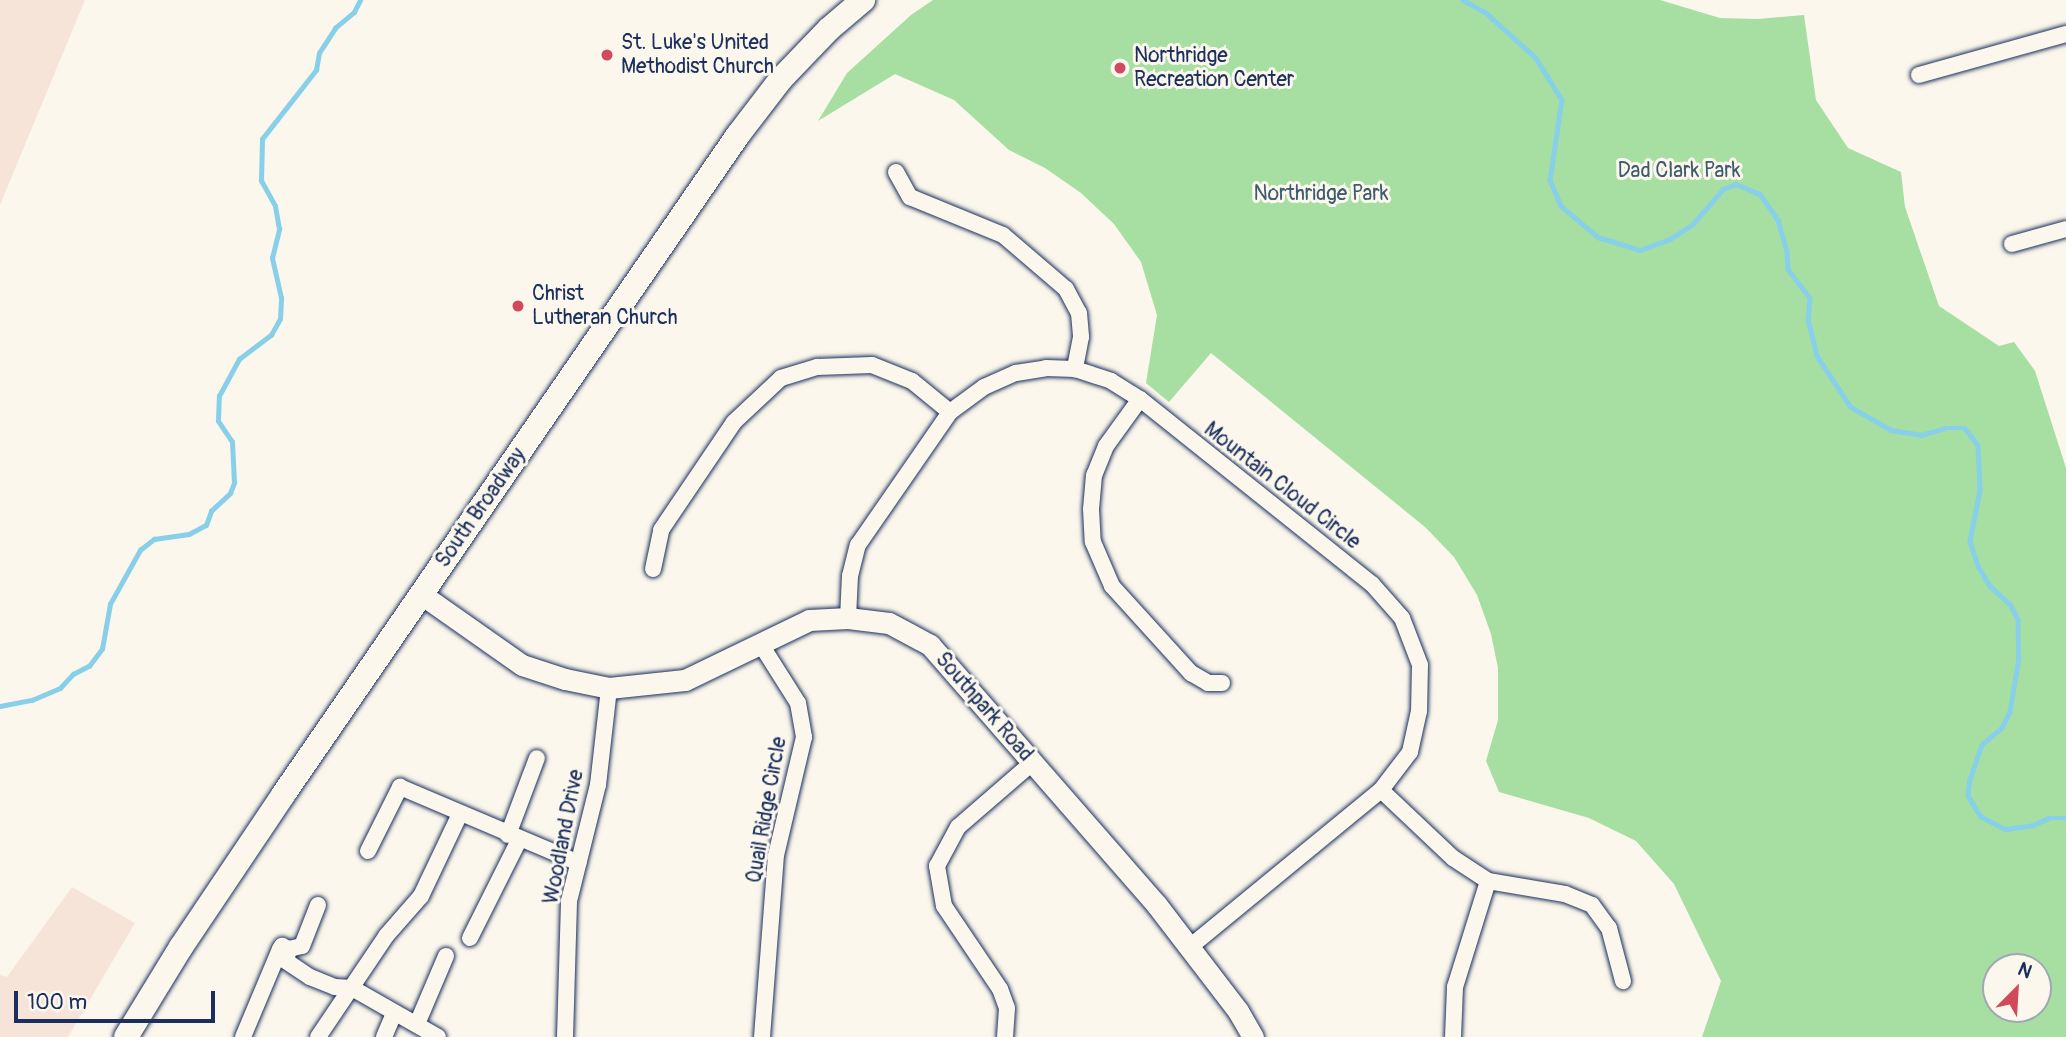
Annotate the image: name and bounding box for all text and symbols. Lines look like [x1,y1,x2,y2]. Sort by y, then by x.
place label: St. Luke's United Methodist Church [621,30,774,80]
place label: Northridge Recreation Center [1134,43,1294,93]
marker: St. Luke's United Methodist Church [599,47,615,63]
marker: Northridge Recreation Center [1112,60,1128,76]
park label: Dad Clark Park [1617,158,1741,184]
park label: Northridge Park [1254,181,1388,207]
place label: Christ Lutheran Church [532,281,678,331]
marker: Christ Lutheran Church [510,298,526,314]
street label: Mountain Cloud Circle [1199,417,1365,555]
street label: South Broadway [430,443,532,573]
street label: Southpark Road [930,647,1038,767]
street label: Quail Ridge Circle [742,735,792,885]
street label: Woodland Drive [539,768,589,906]
north arrow [1982,953,2052,1023]
text: N [2014,957,2035,984]
scale bar [18,978,219,1022]
text: 100 m [27,989,87,1016]

